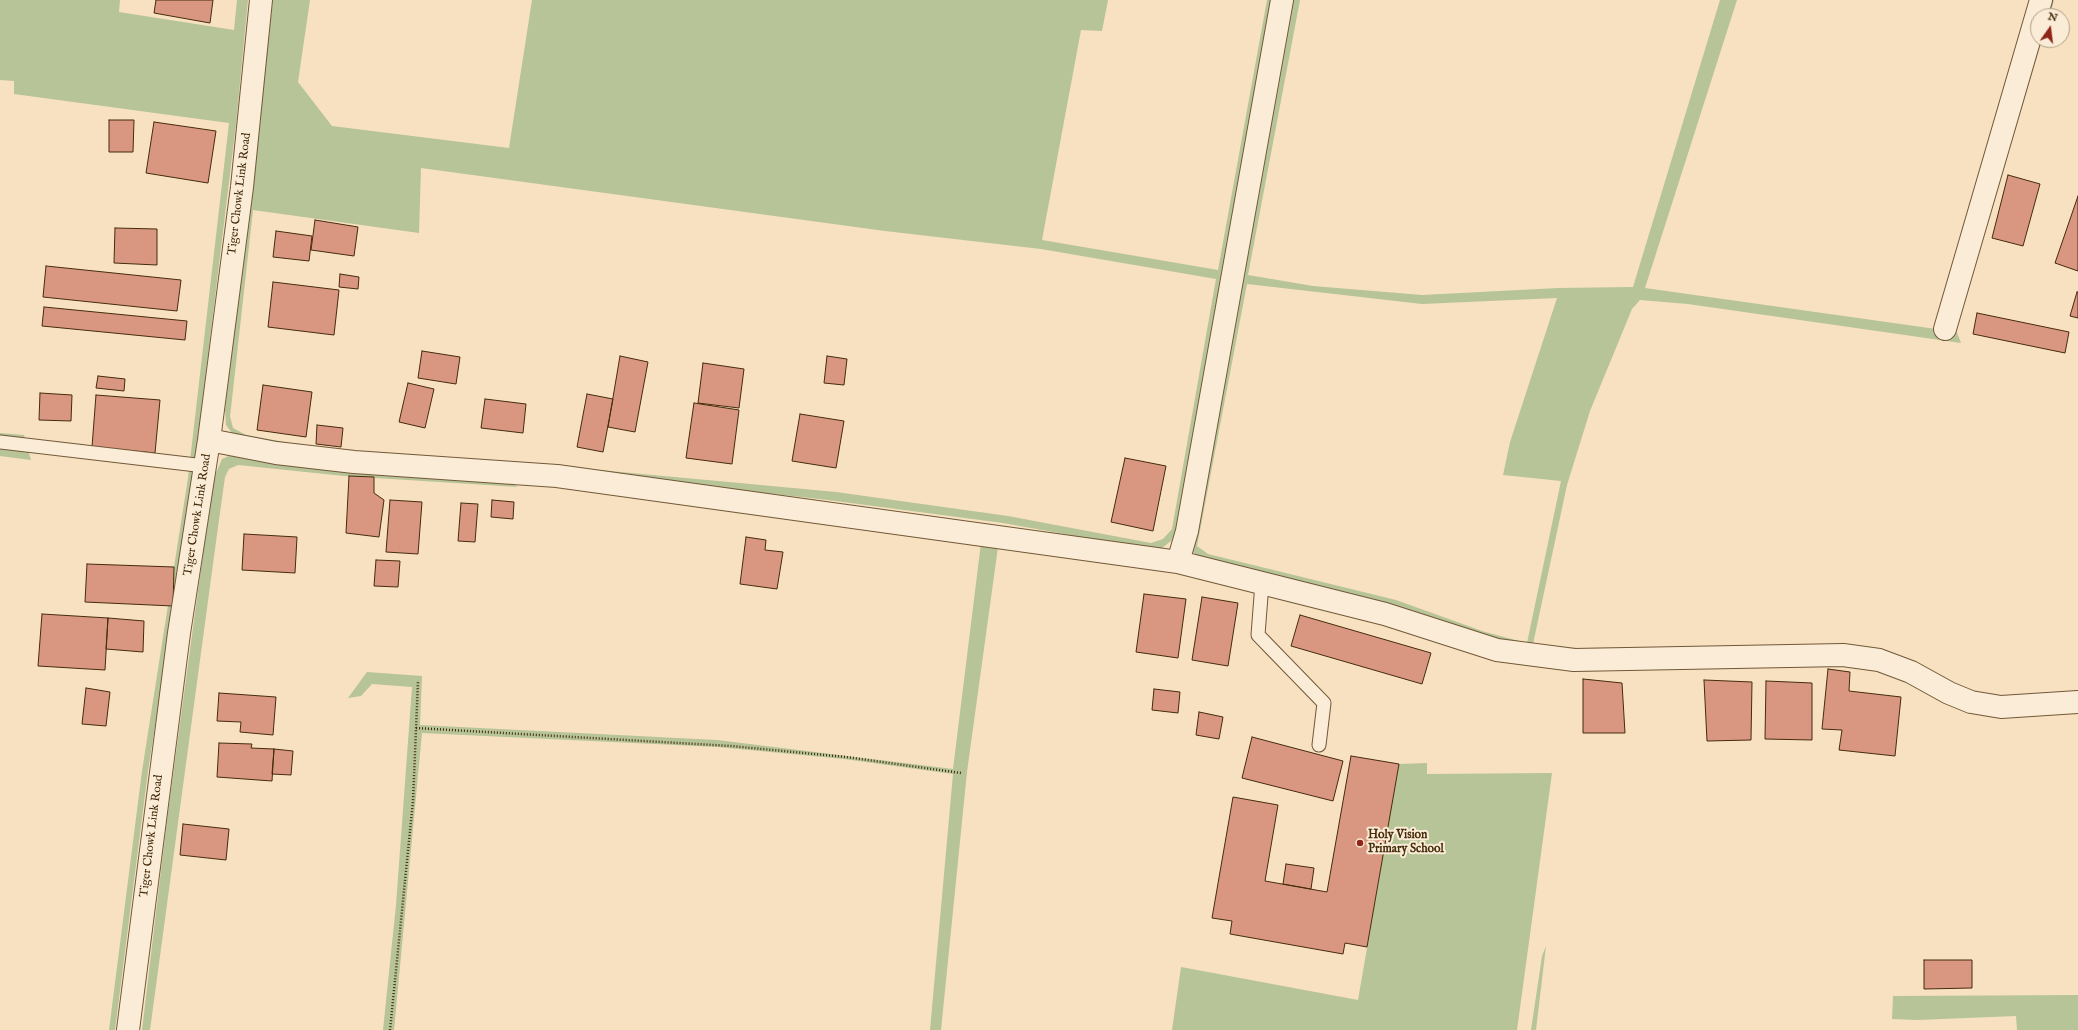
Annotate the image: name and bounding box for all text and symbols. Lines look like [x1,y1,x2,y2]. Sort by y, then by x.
north arrow [2030,8,2070,48]
text: N [2046,9,2059,25]
street label: Tiger Chowk Link Road [225,132,255,256]
street label: Tiger Chowk Link Road [181,453,215,577]
street label: Tiger Chowk Link Road [137,774,167,898]
place label: Holy Vision Primary School [1368,829,1444,857]
marker: Holy Vision Primary School [1355,838,1365,848]

